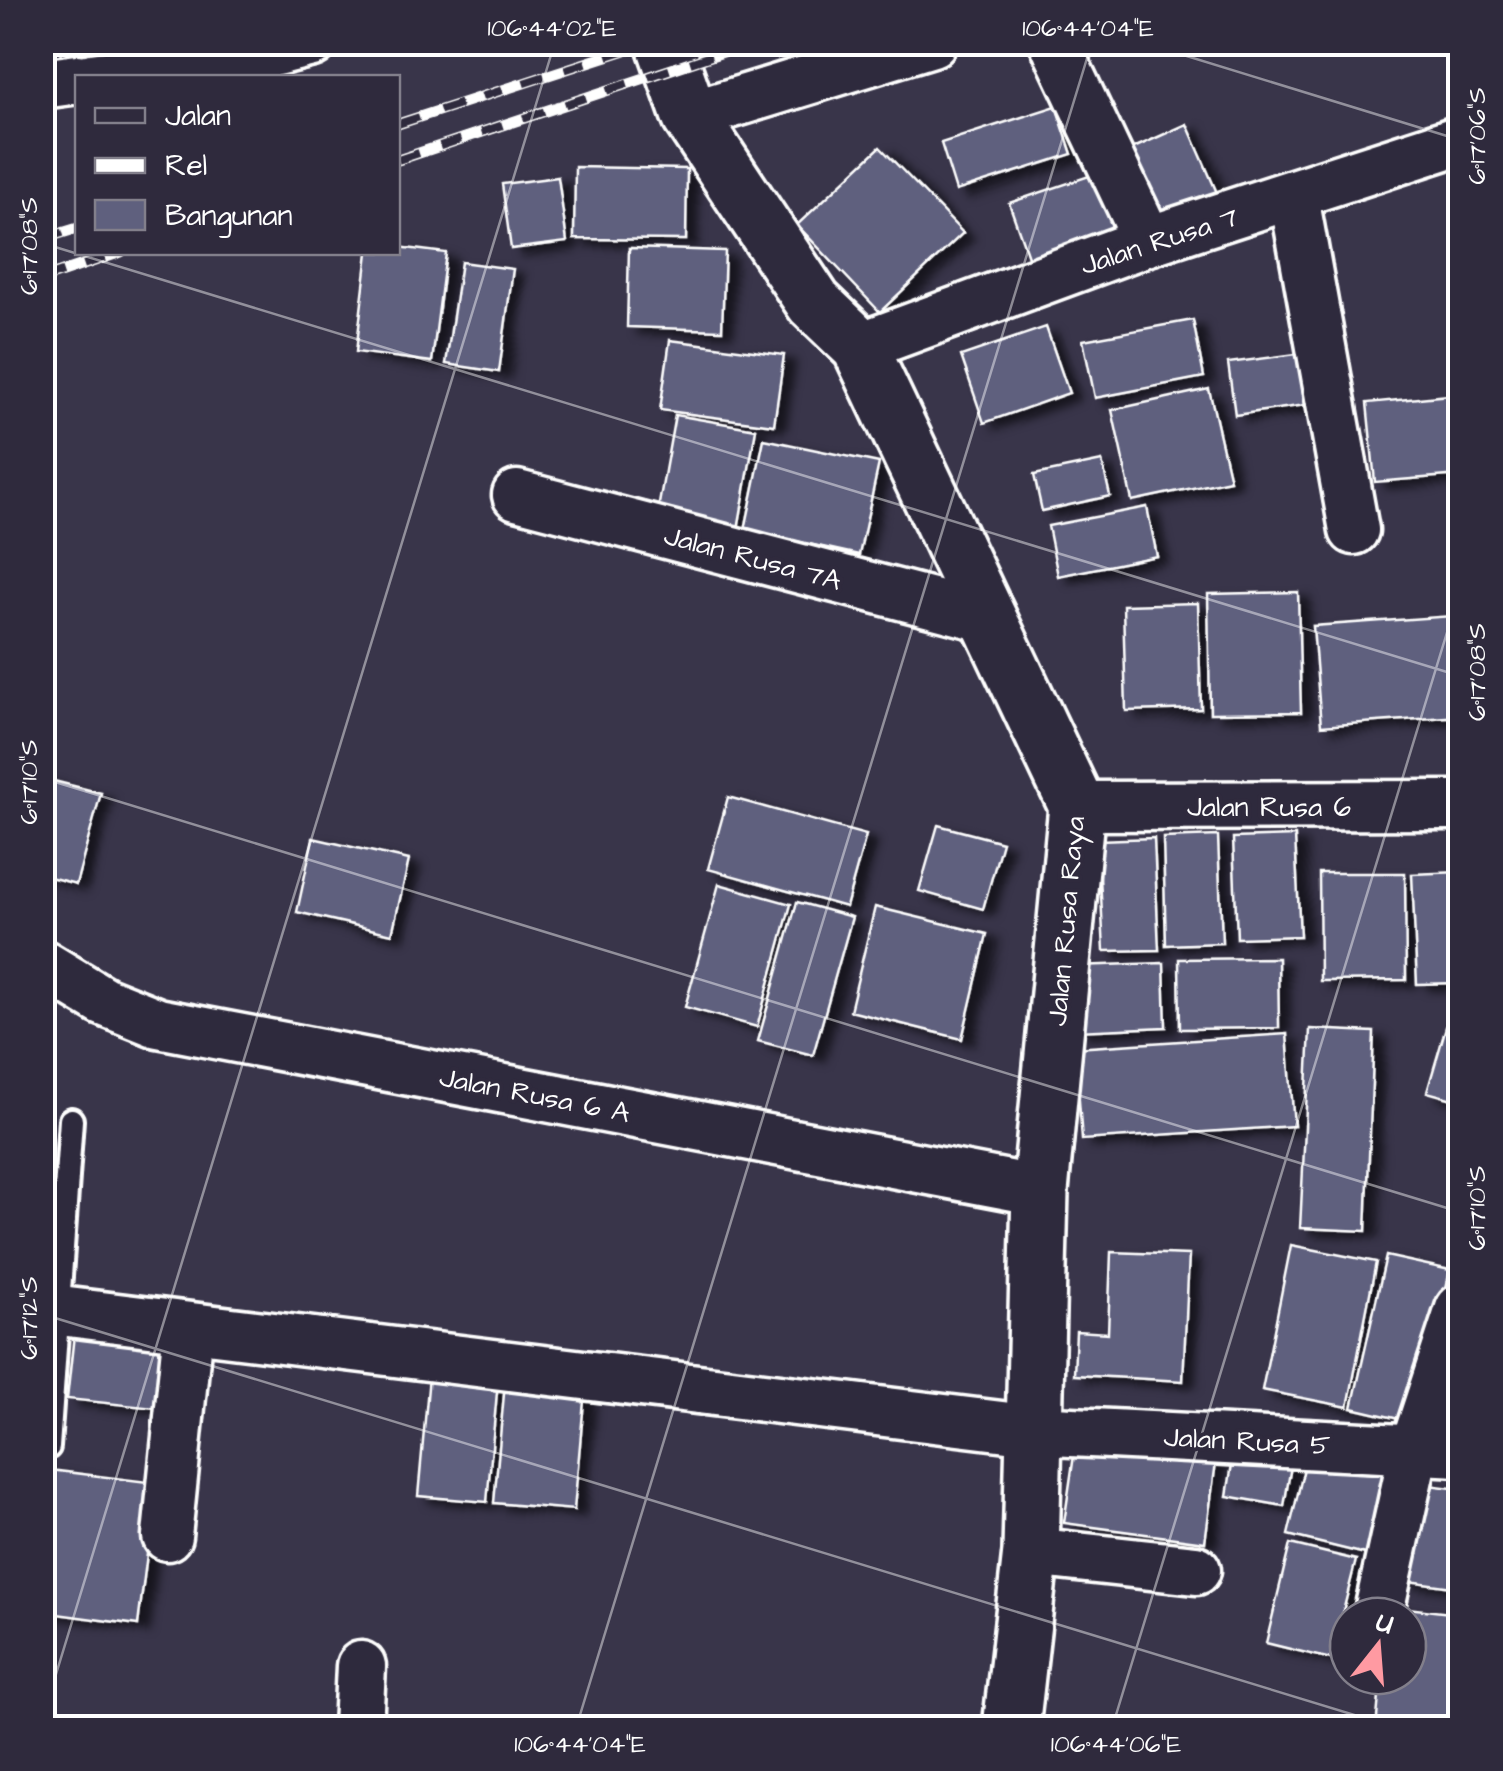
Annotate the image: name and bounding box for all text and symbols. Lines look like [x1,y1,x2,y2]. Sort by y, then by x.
text: 106°44'02"E [487,11,617,46]
text: 106°44'04"E [1022,11,1154,46]
legend [75,75,400,255]
text: 6°17'06"S [1460,87,1495,185]
text: Jalan [165,95,231,137]
text: Rel [165,145,207,187]
text: Bangunan [165,195,293,238]
text: 6°17'08"S [12,197,47,295]
street label: Jalan Rusa 7 [1076,198,1243,285]
street label: Jalan Rusa 7A [660,516,846,601]
text: 6°17'08"S [1460,623,1495,721]
text: 6°17'10"S [12,740,47,824]
street label: Jalan Rusa 6 [1187,788,1351,827]
street label: Jalan Rusa Raya [1038,815,1097,1028]
street label: Jalan Rusa 6 A [436,1058,633,1133]
text: 6°17'10"S [1460,1166,1495,1250]
text: 6°17'12"S [12,1276,47,1360]
street label: Jalan Rusa 5 [1163,1418,1331,1465]
north arrow [1328,1596,1428,1696]
text: U [1372,1603,1398,1645]
text: 106°44'04"E [514,1727,646,1762]
text: 106°44'06"E [1051,1727,1181,1762]

